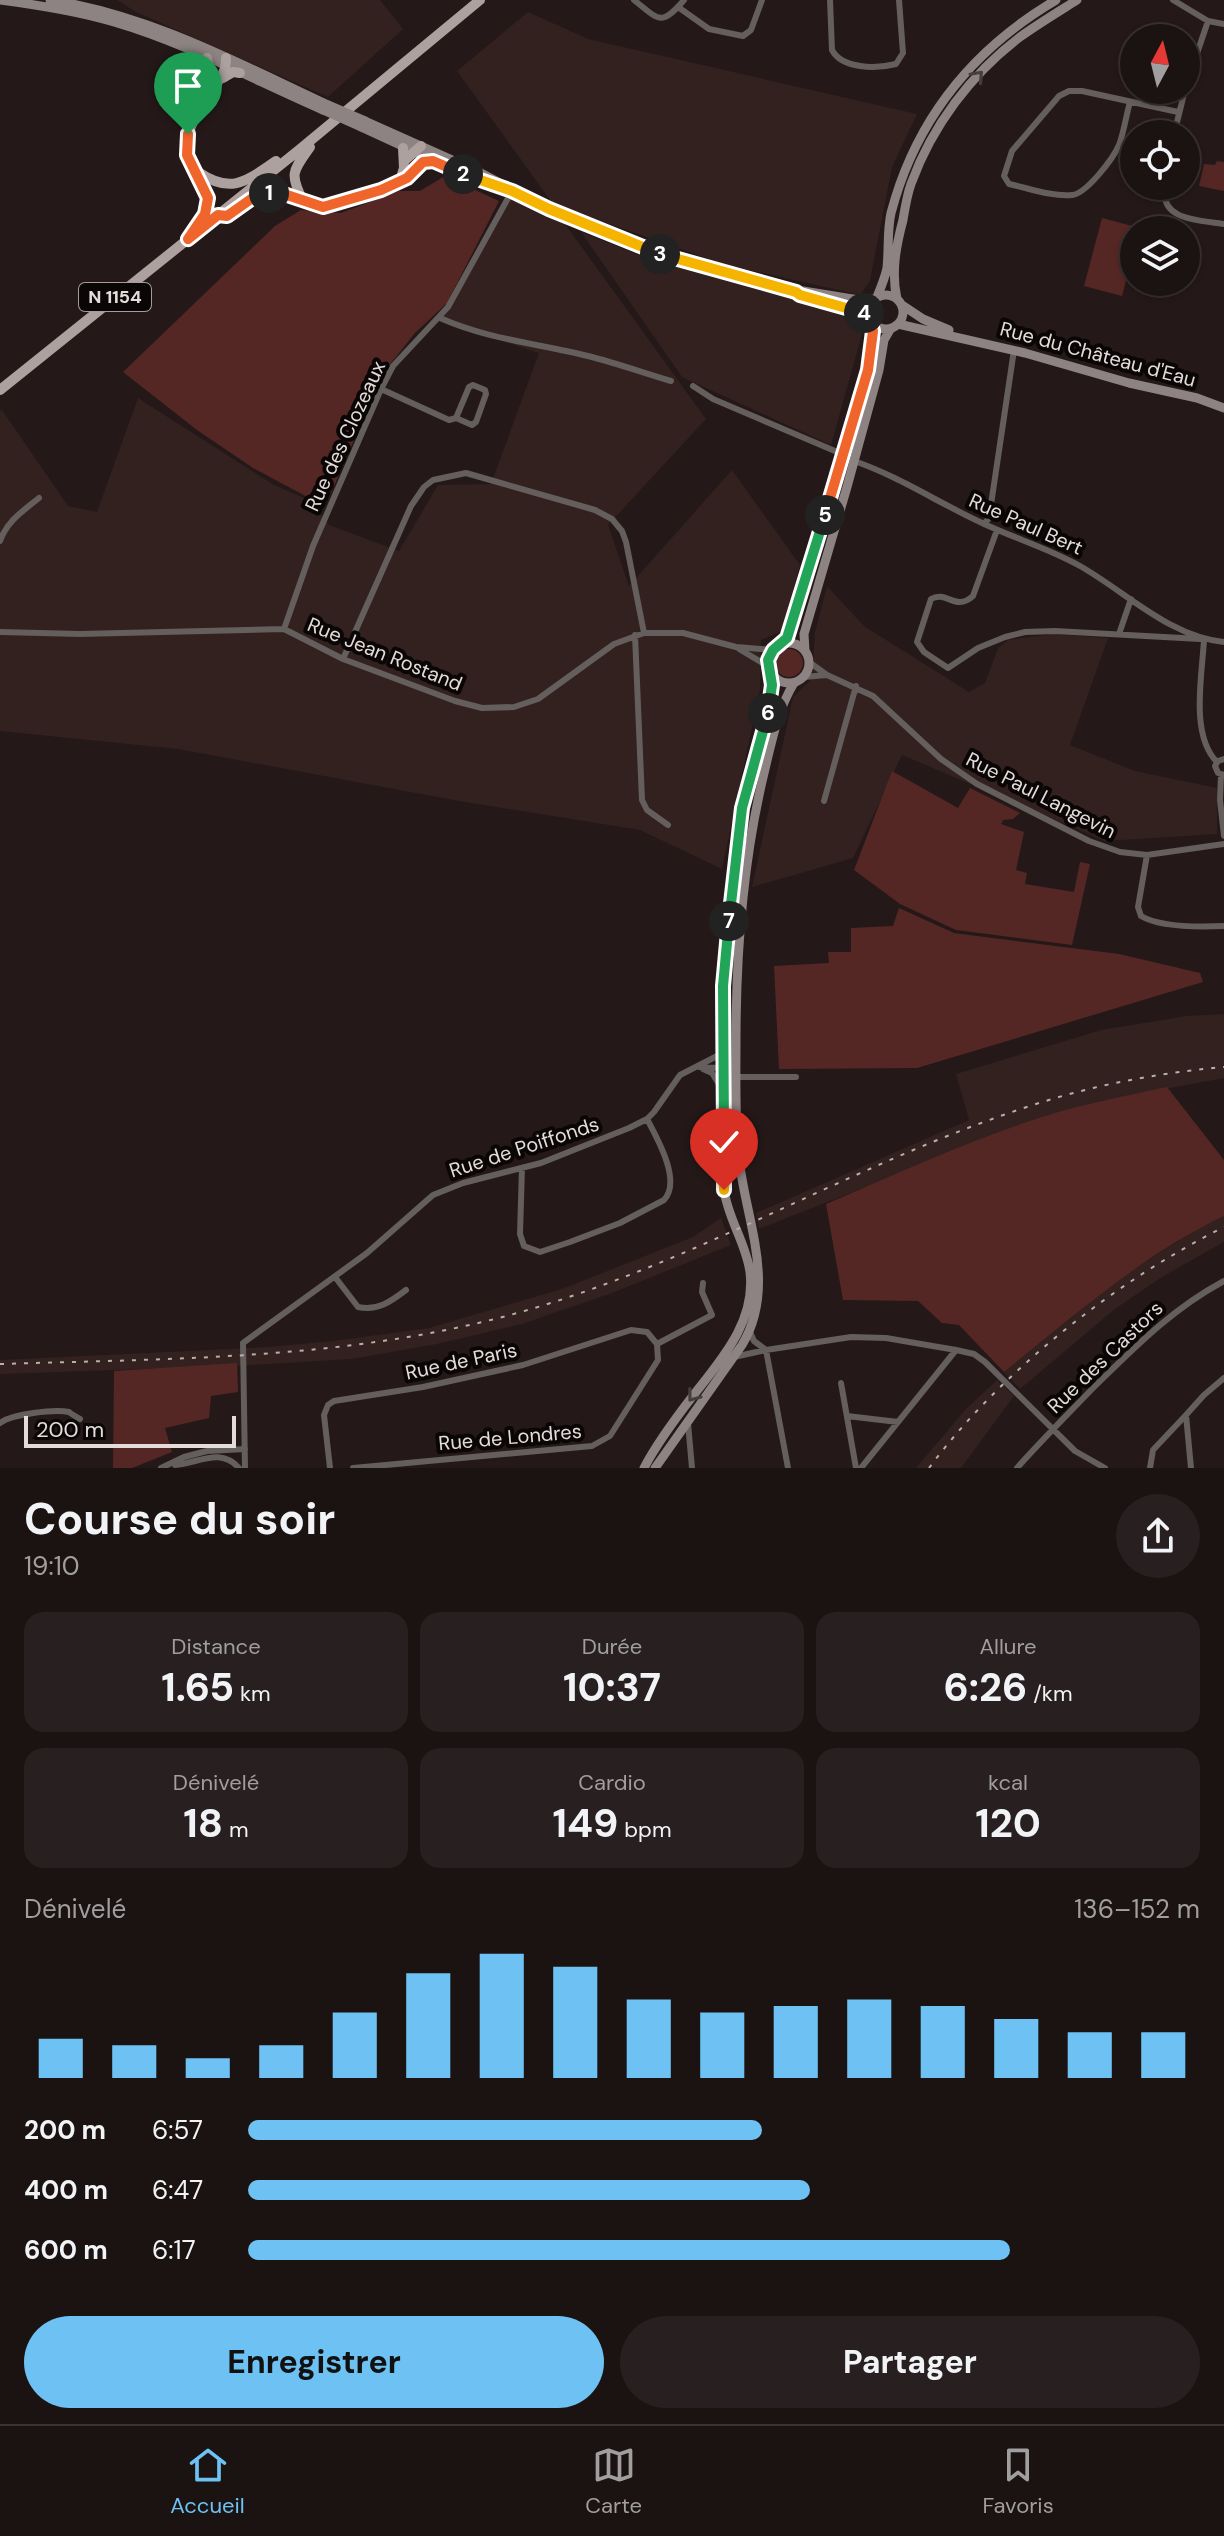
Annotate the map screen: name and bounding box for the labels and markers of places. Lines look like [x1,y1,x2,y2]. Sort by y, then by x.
pin [154,52,222,134]
pin: 2 [443,154,483,194]
pin: 1 [249,173,289,213]
pin: 3 [640,234,680,274]
pin: 4 [844,293,884,333]
pin: 5 [805,495,845,535]
pin: 6 [748,693,788,733]
pin: 7 [709,901,749,941]
pin [690,1108,758,1190]

